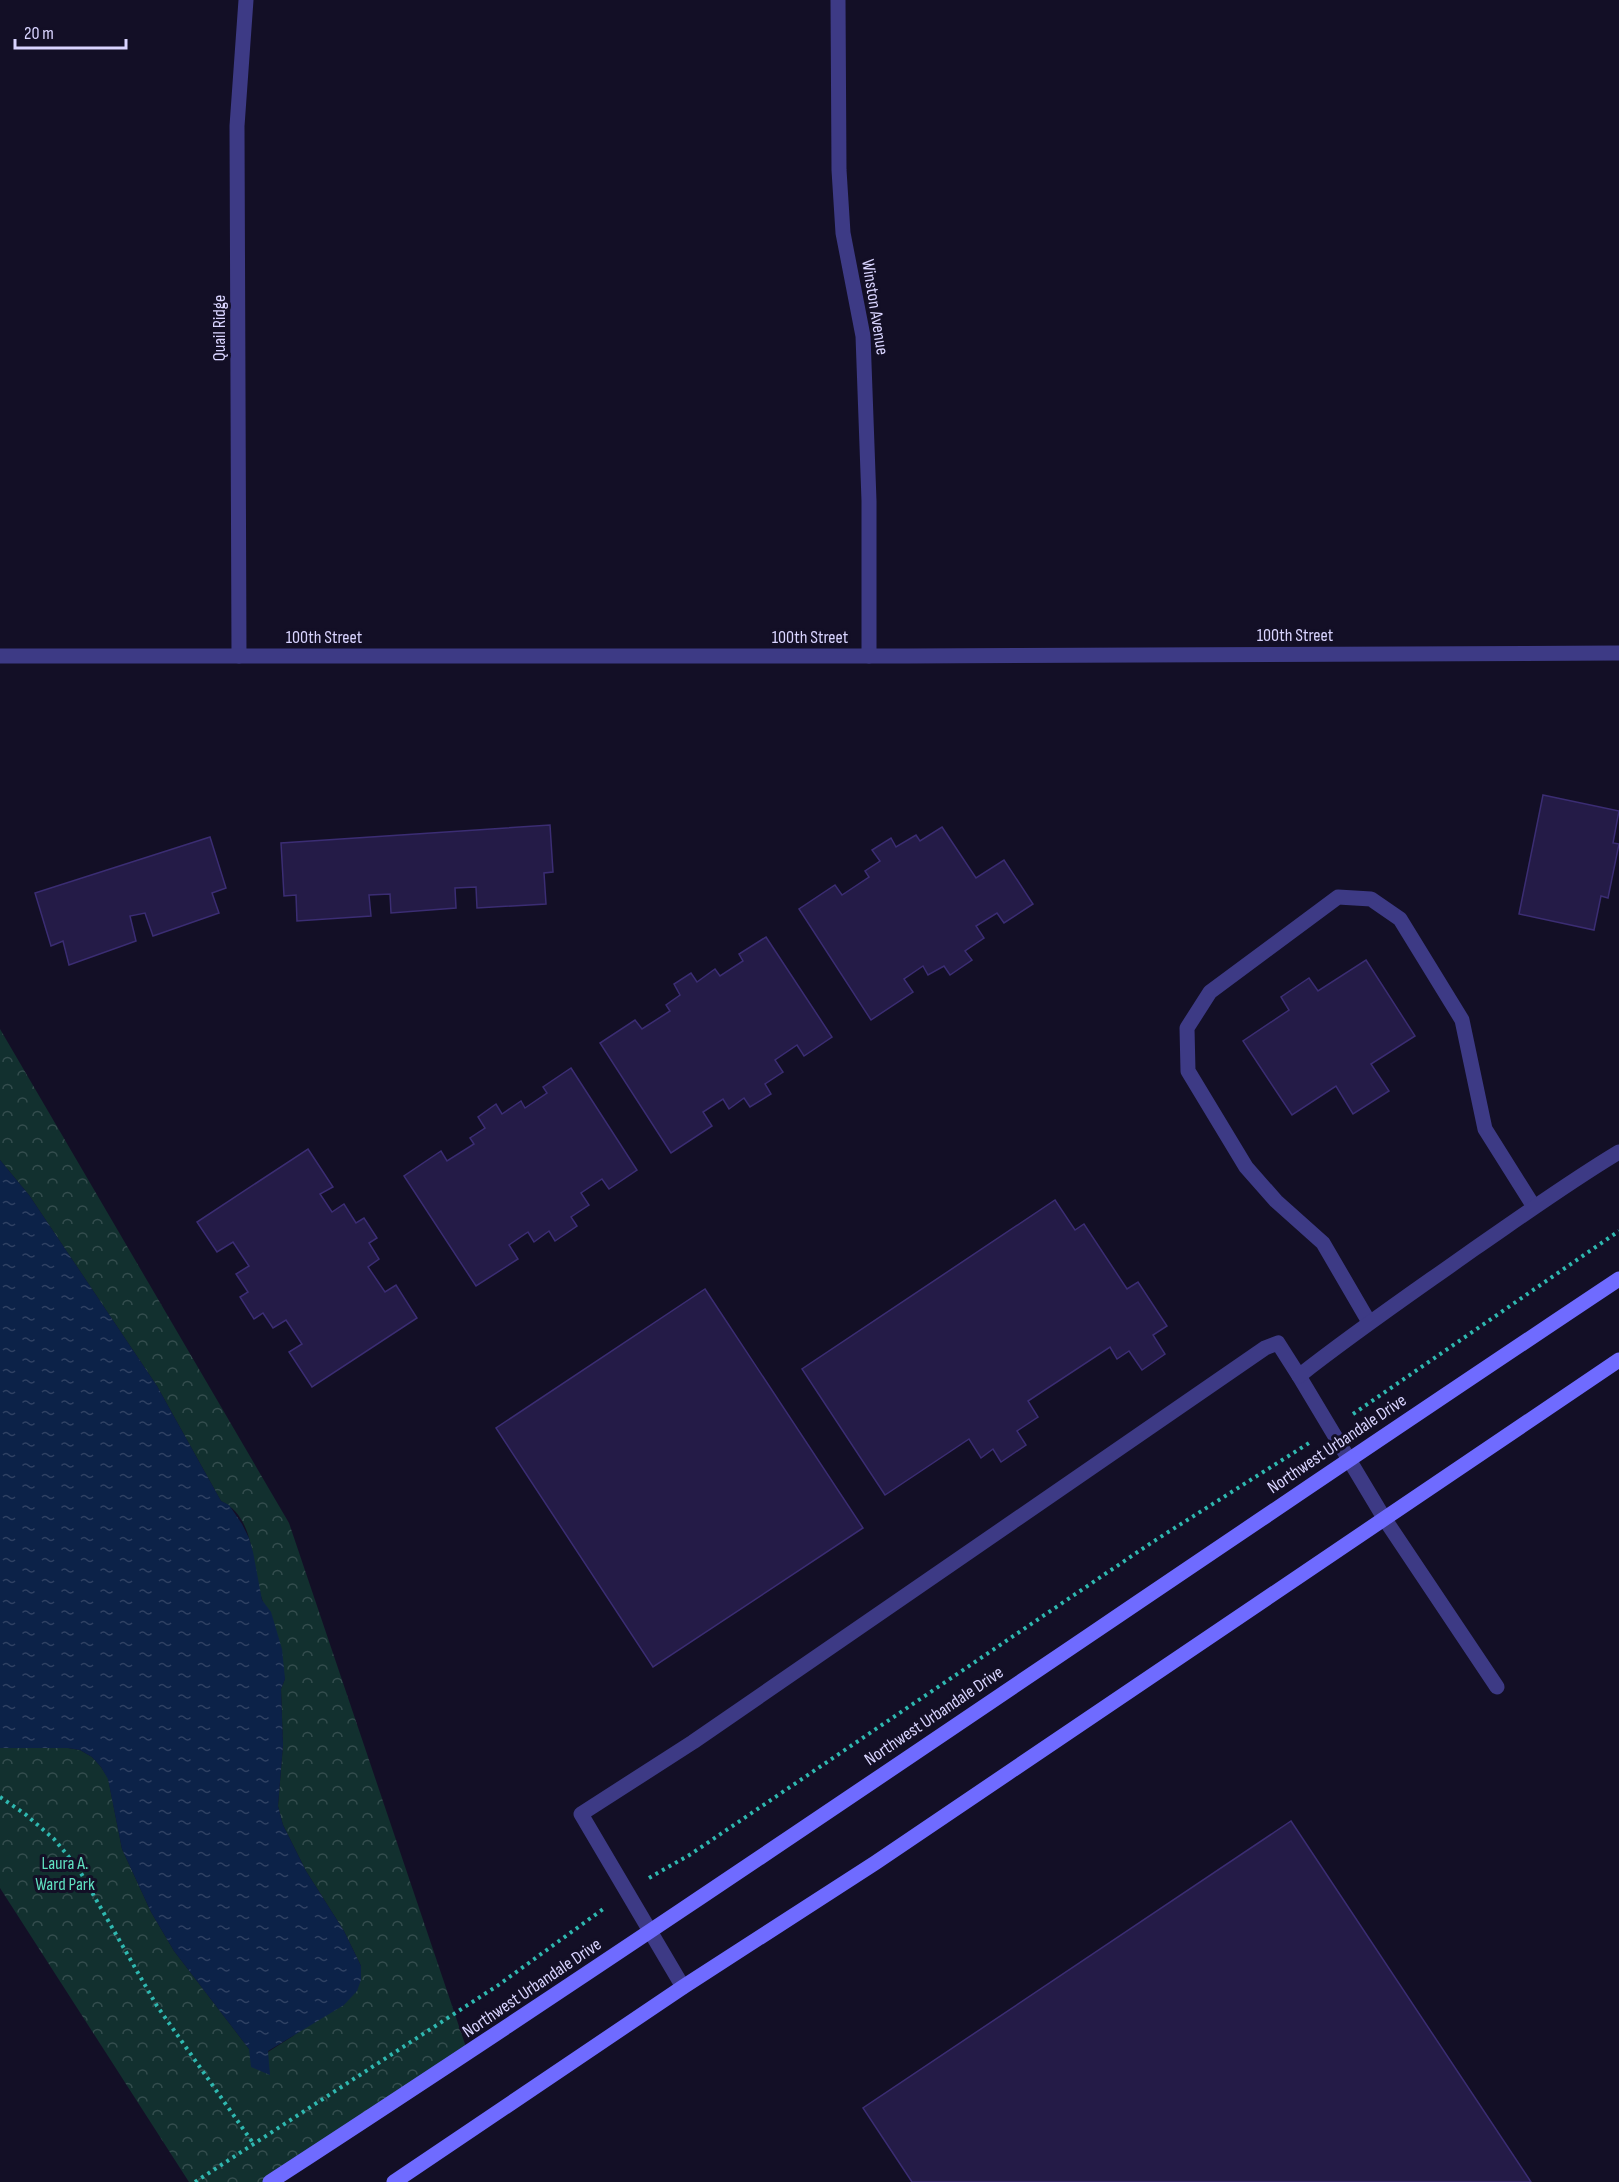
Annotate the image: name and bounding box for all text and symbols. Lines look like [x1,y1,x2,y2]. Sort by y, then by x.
scale bar [15,12,126,50]
text: 20 m [24,23,54,44]
street label: Winston Avenue [857,258,893,356]
street label: Quail Ridge [209,295,230,361]
street label: 100th Street [1257,625,1334,646]
street label: 100th Street [286,627,363,648]
street label: 100th Street [772,627,849,648]
street label: Northwest Urbandale Drive [1264,1390,1410,1498]
street label: Northwest Urbandale Drive [861,1662,1007,1770]
park label: Laura A. Ward Park [35,1853,95,1895]
street label: Northwest Urbandale Drive [459,1934,605,2042]

